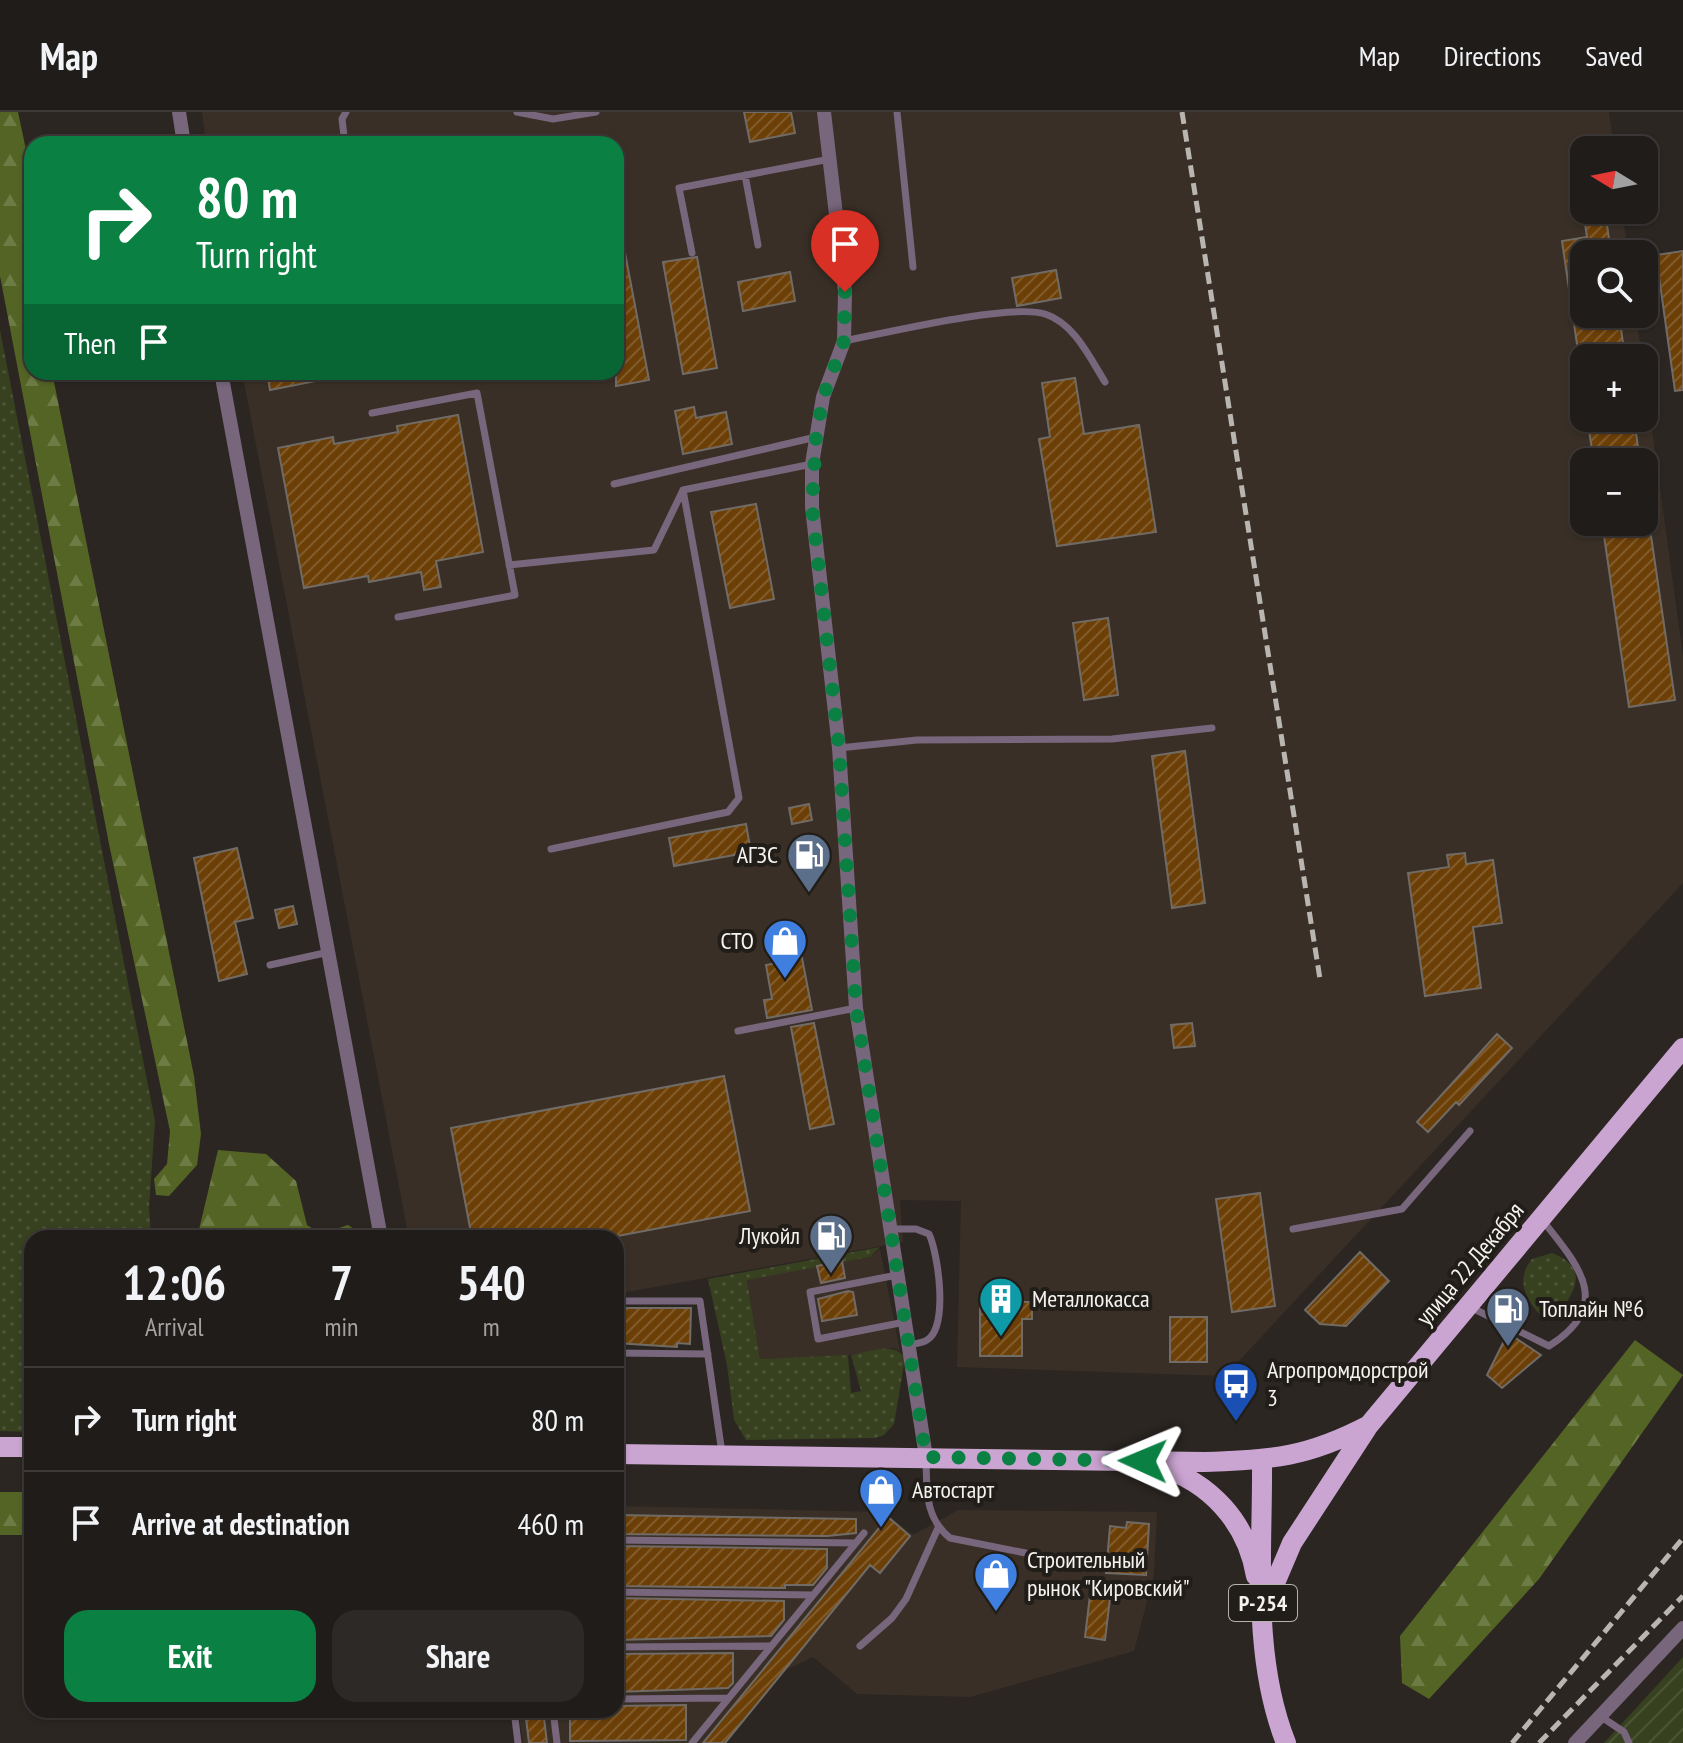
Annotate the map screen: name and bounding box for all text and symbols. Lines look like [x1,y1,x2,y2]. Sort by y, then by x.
text: Map [40,31,98,80]
text: Map [1359,37,1400,74]
text: Directions [1444,37,1541,74]
text: Saved [1585,37,1643,74]
north arrow [1570,136,1658,224]
map controls [1570,136,1658,536]
text: 80 m [196,161,298,233]
icon: right [64,168,168,272]
pin [811,210,879,292]
icon: arrive [823,222,867,266]
text: Turn right [196,231,317,278]
button: search [1570,240,1658,328]
icon: arrive [132,320,176,364]
text: Then [64,323,116,362]
button: + [1570,344,1658,432]
button: − [1570,448,1658,536]
fuel station icon: АГЗС [785,831,833,894]
place label: АГЗС [737,839,778,870]
shop icon: СТО [761,917,809,980]
place label: СТО [721,925,754,956]
street label: улица 22 Декабря [1409,1195,1530,1332]
fuel station icon: Лукойл [807,1212,855,1275]
place label: Лукойл [738,1220,800,1251]
text: 12:06 [122,1251,226,1313]
text: 7 [330,1251,353,1313]
text: 540 [457,1251,526,1313]
building icon: Металлокасса [977,1275,1025,1338]
place label: Металлокасса [1032,1283,1150,1314]
fuel station icon: Топлайн №6 [1484,1285,1532,1348]
place label: Топлайн №6 [1539,1293,1644,1324]
text: Arrival [145,1310,204,1343]
text: min [324,1310,358,1343]
text: m [483,1310,500,1343]
place label: Агропромдорстрой 3 [1267,1354,1429,1413]
bus stop icon: Агропромдорстрой 3 [1212,1360,1260,1423]
icon: right [64,1397,108,1441]
text: Turn right [132,1400,236,1439]
text: 80 m [531,1400,584,1439]
position arrow [1101,1419,1185,1503]
shop icon: Автостарт [857,1466,905,1529]
place label: Автостарт [912,1474,995,1505]
icon: arrive [64,1501,108,1545]
text: Arrive at destination [132,1504,350,1543]
text: 460 m [518,1504,584,1543]
place label: Строительный рынок "Кировский" [1027,1544,1190,1603]
shop icon: Строительный рынок "Кировский" [972,1550,1020,1613]
road number: Р-254 [1229,1585,1297,1621]
button: Exit [64,1610,316,1702]
button: Share [332,1610,584,1702]

